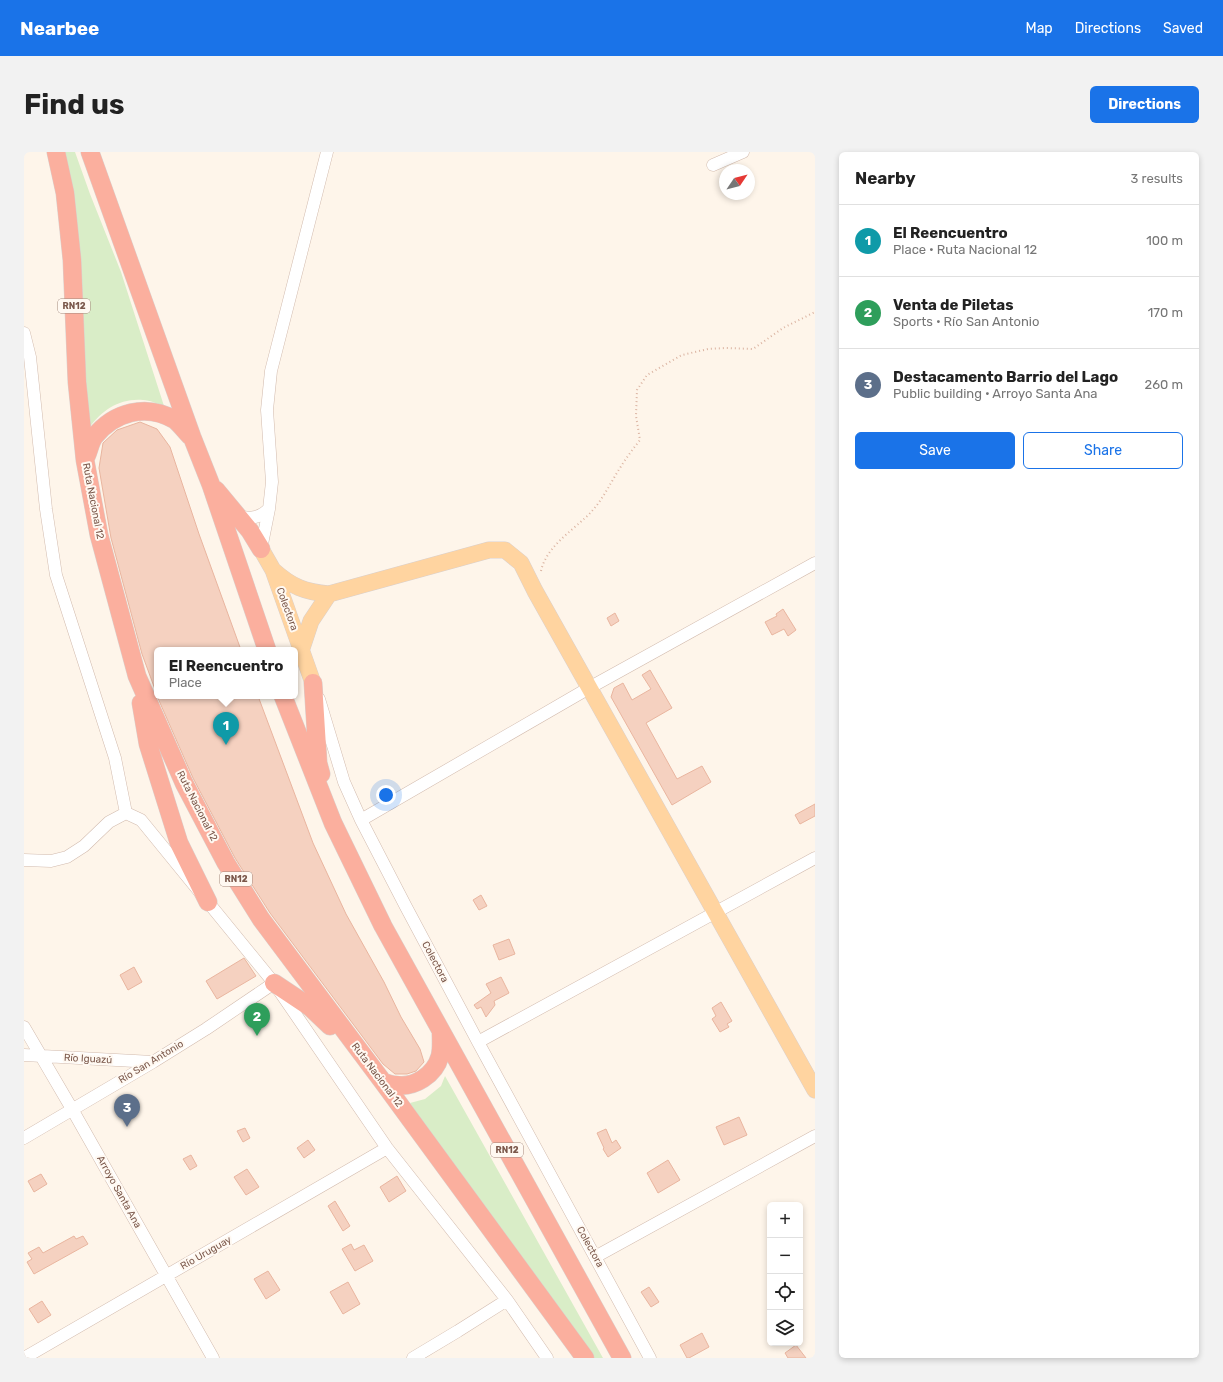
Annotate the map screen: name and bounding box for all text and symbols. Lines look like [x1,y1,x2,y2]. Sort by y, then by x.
text: Nearbee [20,17,99,40]
text: Map [1026,20,1053,37]
text: Directions [1075,20,1141,37]
text: Saved [1163,20,1203,37]
button: Directions [1090,86,1199,123]
text: Find us [24,88,124,121]
north arrow [719,164,755,200]
text: Nearby [855,168,916,188]
text: 3 results [1131,171,1183,186]
text: El Reencuentro [893,224,1008,242]
text: 1 [865,233,871,248]
text: 100 m [1146,233,1183,248]
text: Place · Ruta Nacional 12 [893,242,1037,257]
text: Venta de Piletas [893,296,1013,314]
road number: RN12 [58,299,90,313]
text: 2 [864,305,872,320]
text: 170 m [1148,305,1183,320]
text: Sports · Río San Antonio [893,314,1039,329]
text: Destacamento Barrio del Lago [893,368,1118,386]
text: 3 [864,377,872,392]
text: 260 m [1145,377,1183,392]
text: Public building · Arroyo Santa Ana [893,386,1097,401]
button: Save [855,432,1015,469]
button: Share [1023,432,1183,469]
street label: Ruta Nacional 12 [80,462,106,540]
street label: Colectora [274,586,300,632]
popup [154,647,298,699]
text: El Reencuentro [169,657,283,675]
text: Place [169,675,202,690]
pin: 1 [213,712,239,745]
street label: Ruta Nacional 12 [174,769,220,843]
your location [376,785,396,805]
road number: RN12 [220,872,252,886]
street label: Colectora [419,939,451,985]
pin: 2 [244,1003,270,1036]
street label: Río San Antonio [116,1038,186,1086]
street label: Ruta Nacional 12 [349,1041,405,1110]
street label: Río Iguazú [63,1052,113,1066]
pin: 3 [114,1094,140,1127]
road number: RN12 [491,1143,523,1157]
street label: Arroyo Santa Ana [94,1154,144,1230]
map controls [767,1202,803,1346]
button: + [767,1202,803,1238]
street label: Colectora [574,1224,606,1270]
street label: Río Uruguay [178,1233,234,1272]
button: − [767,1238,803,1274]
button: locate [767,1274,803,1310]
button: layers [767,1310,803,1346]

